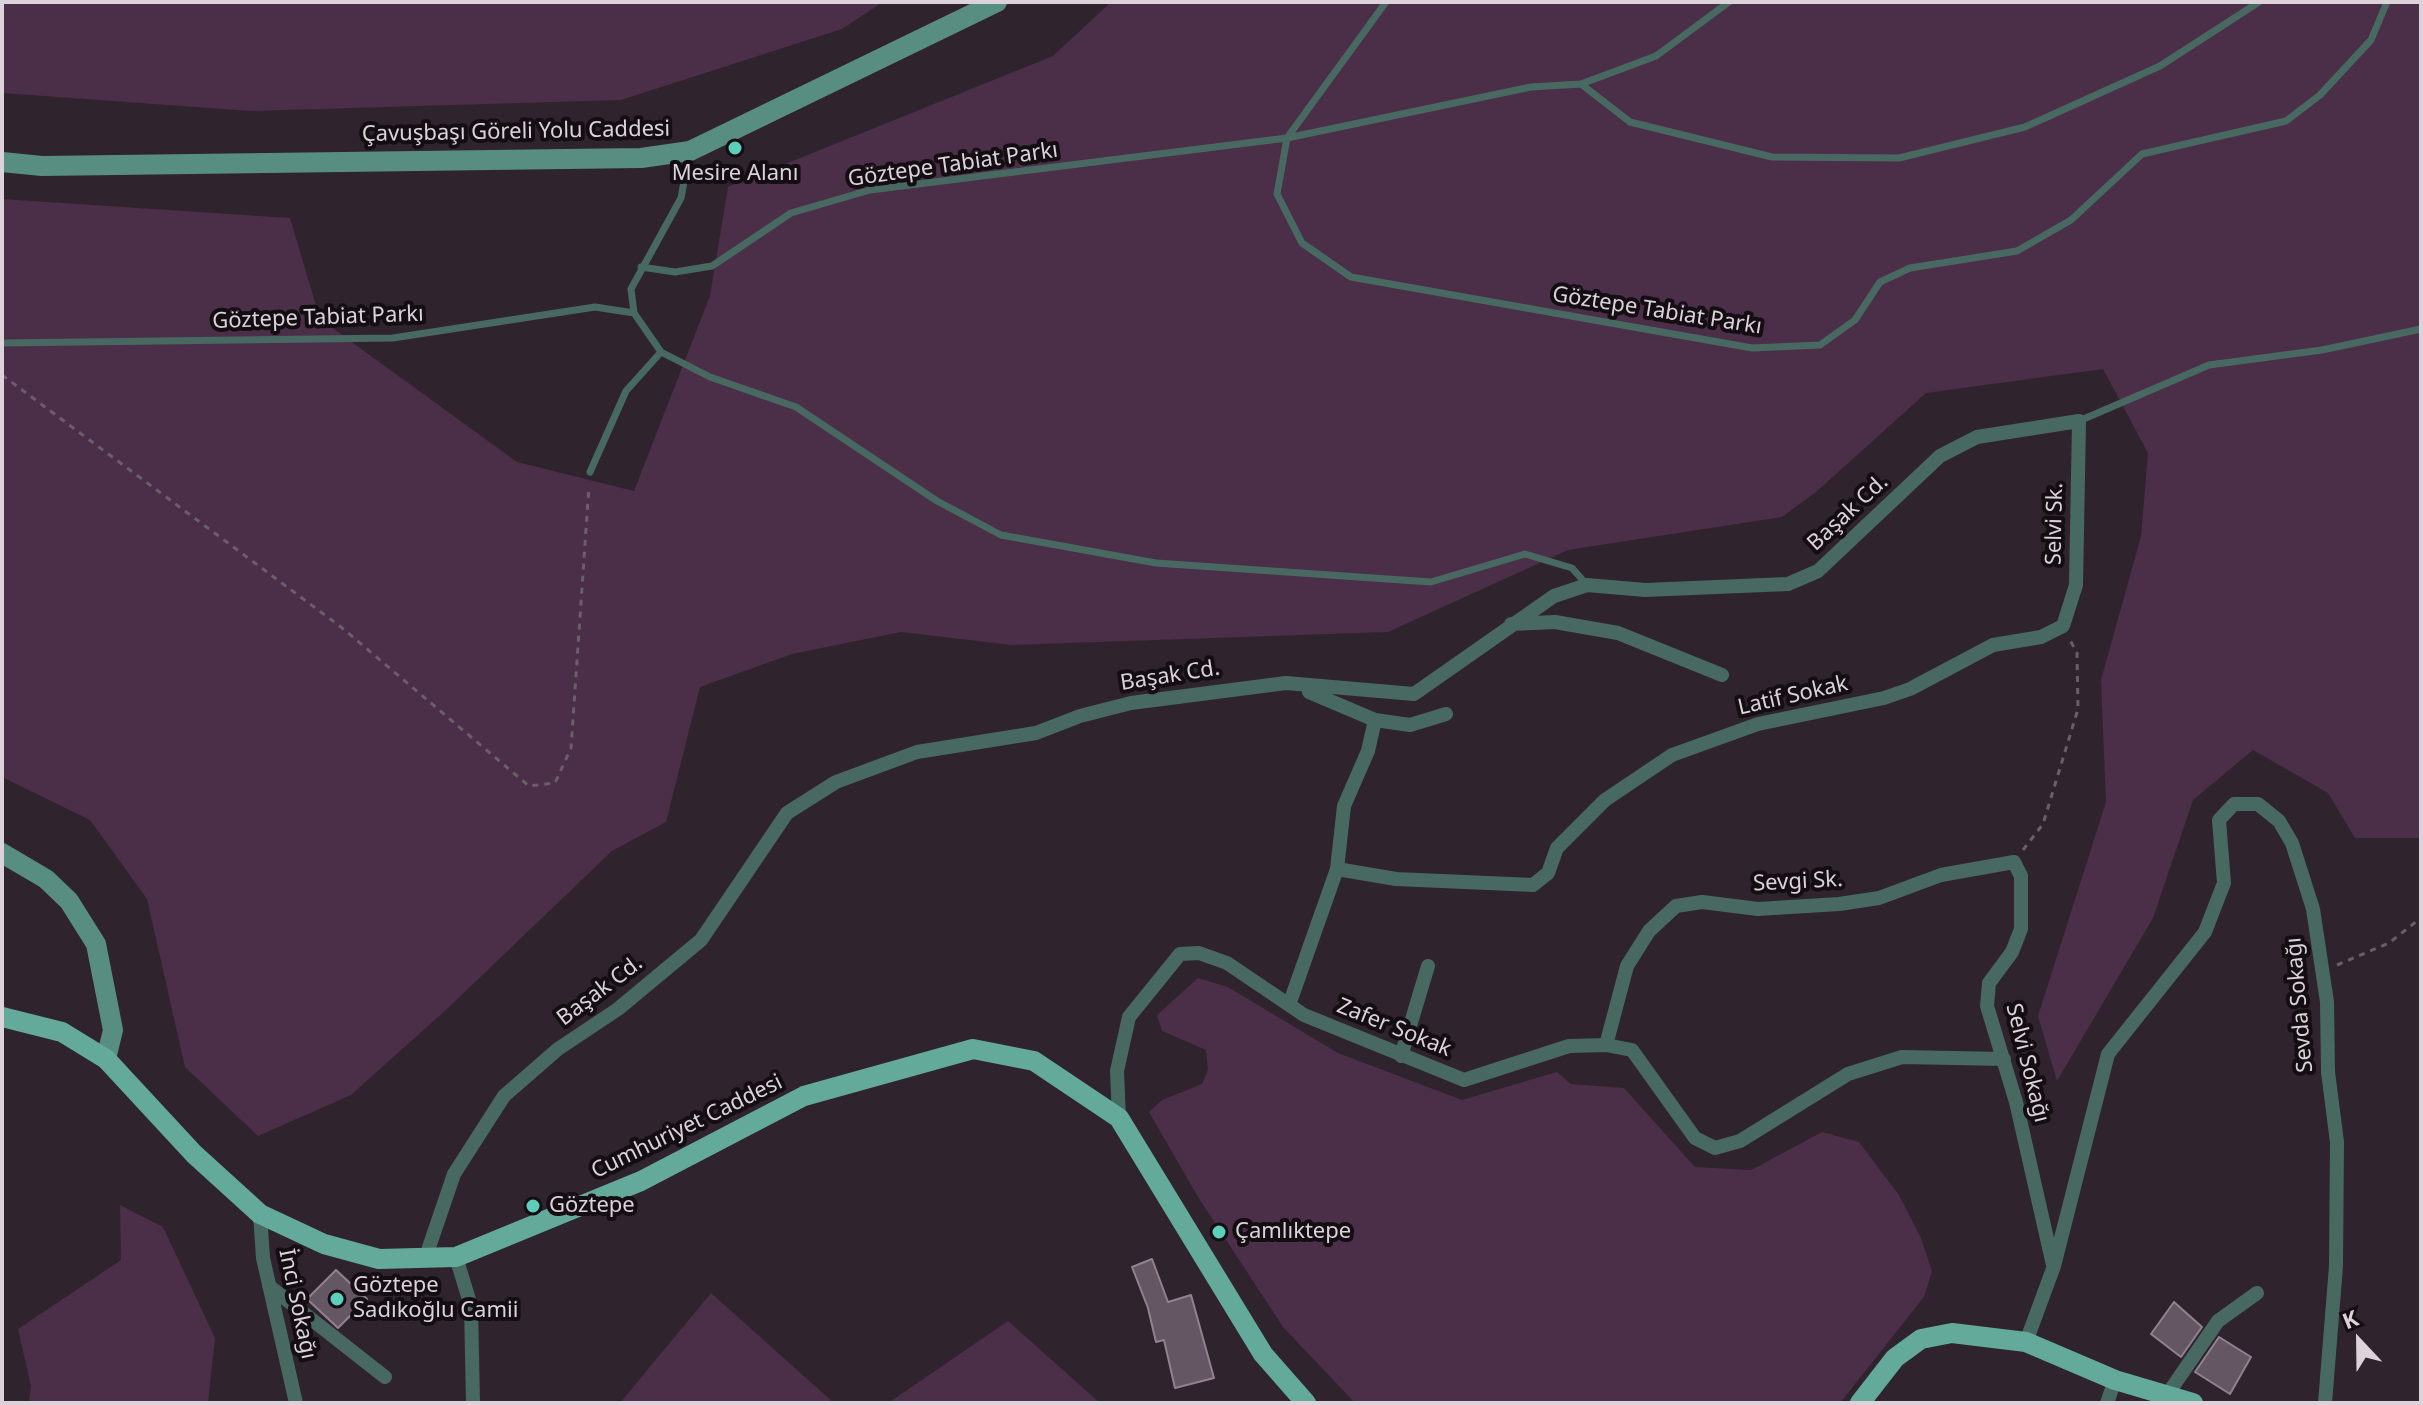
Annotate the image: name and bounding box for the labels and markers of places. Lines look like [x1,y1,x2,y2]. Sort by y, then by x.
marker: Mesire Alanı [726,139,744,157]
place label: Mesire Alanı [672,161,798,187]
place label: Göztepe [549,1193,635,1219]
marker: Göztepe [524,1197,542,1215]
place label: Çamlıktepe [1235,1219,1351,1245]
marker: Çamlıktepe [1210,1223,1228,1241]
place label: Göztepe Sadıkoğlu Camii [353,1273,518,1324]
marker: Göztepe Sadıkoğlu Camii [328,1290,346,1308]

